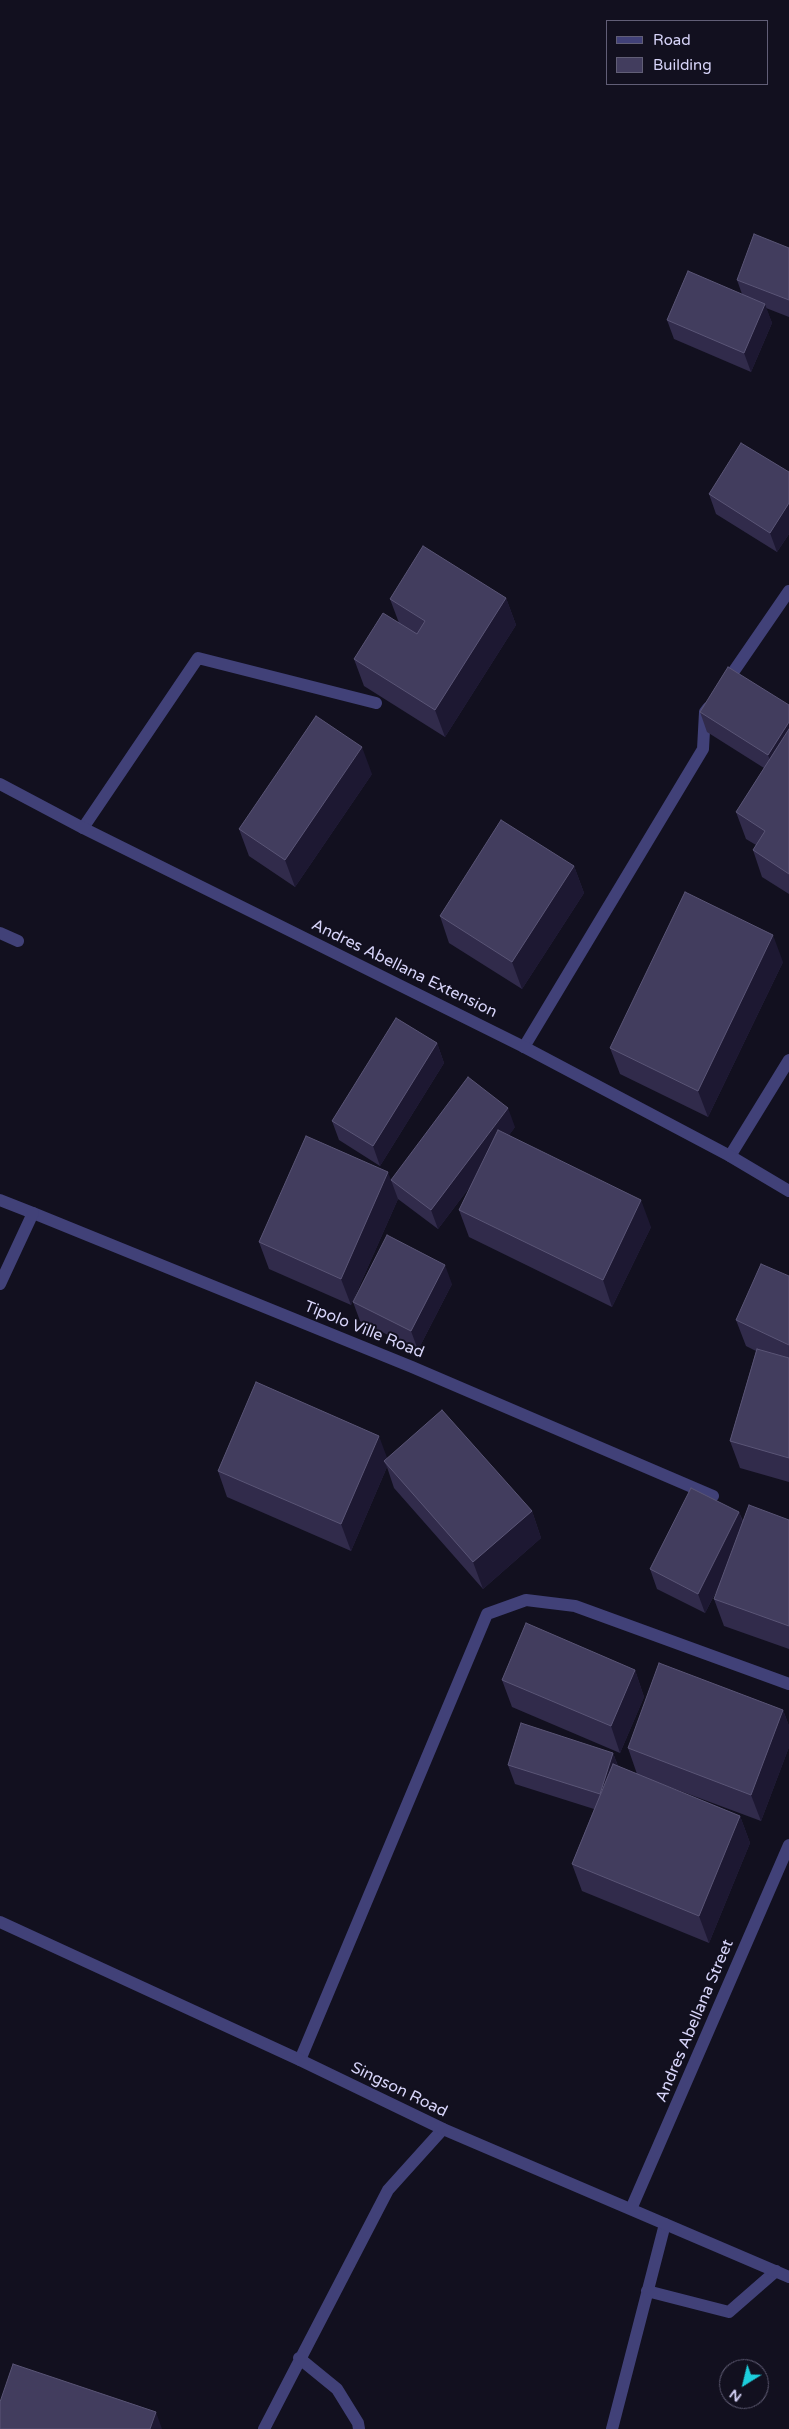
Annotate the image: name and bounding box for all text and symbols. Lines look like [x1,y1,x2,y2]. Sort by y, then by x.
legend [606,20,769,85]
text: Road [653,31,691,49]
text: Building [653,56,712,74]
street label: Andres Abellana Extension [308,916,500,1022]
street label: Tipolo Ville Road [301,1297,427,1363]
street label: Andres Abellana Street [652,1937,738,2105]
street label: Singson Road [348,2058,450,2122]
north arrow [719,2359,769,2409]
text: N [726,2386,745,2406]

